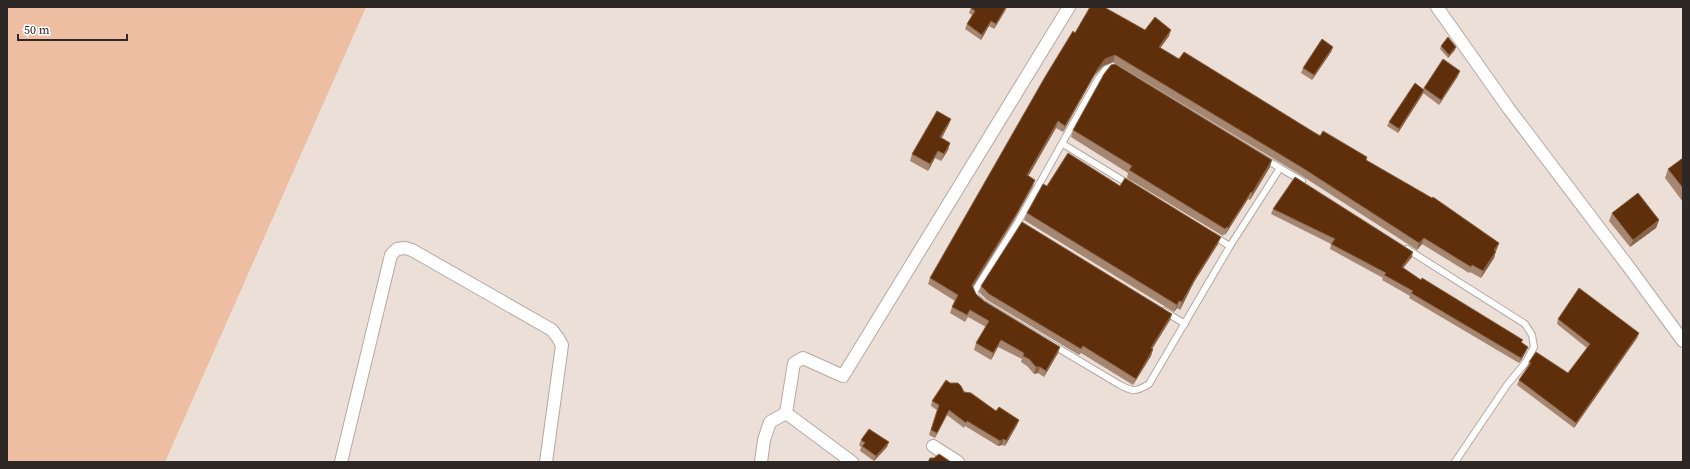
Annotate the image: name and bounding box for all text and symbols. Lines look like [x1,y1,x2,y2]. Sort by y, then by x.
scale bar [18,16,127,42]
text: 50 m [24,22,50,38]

